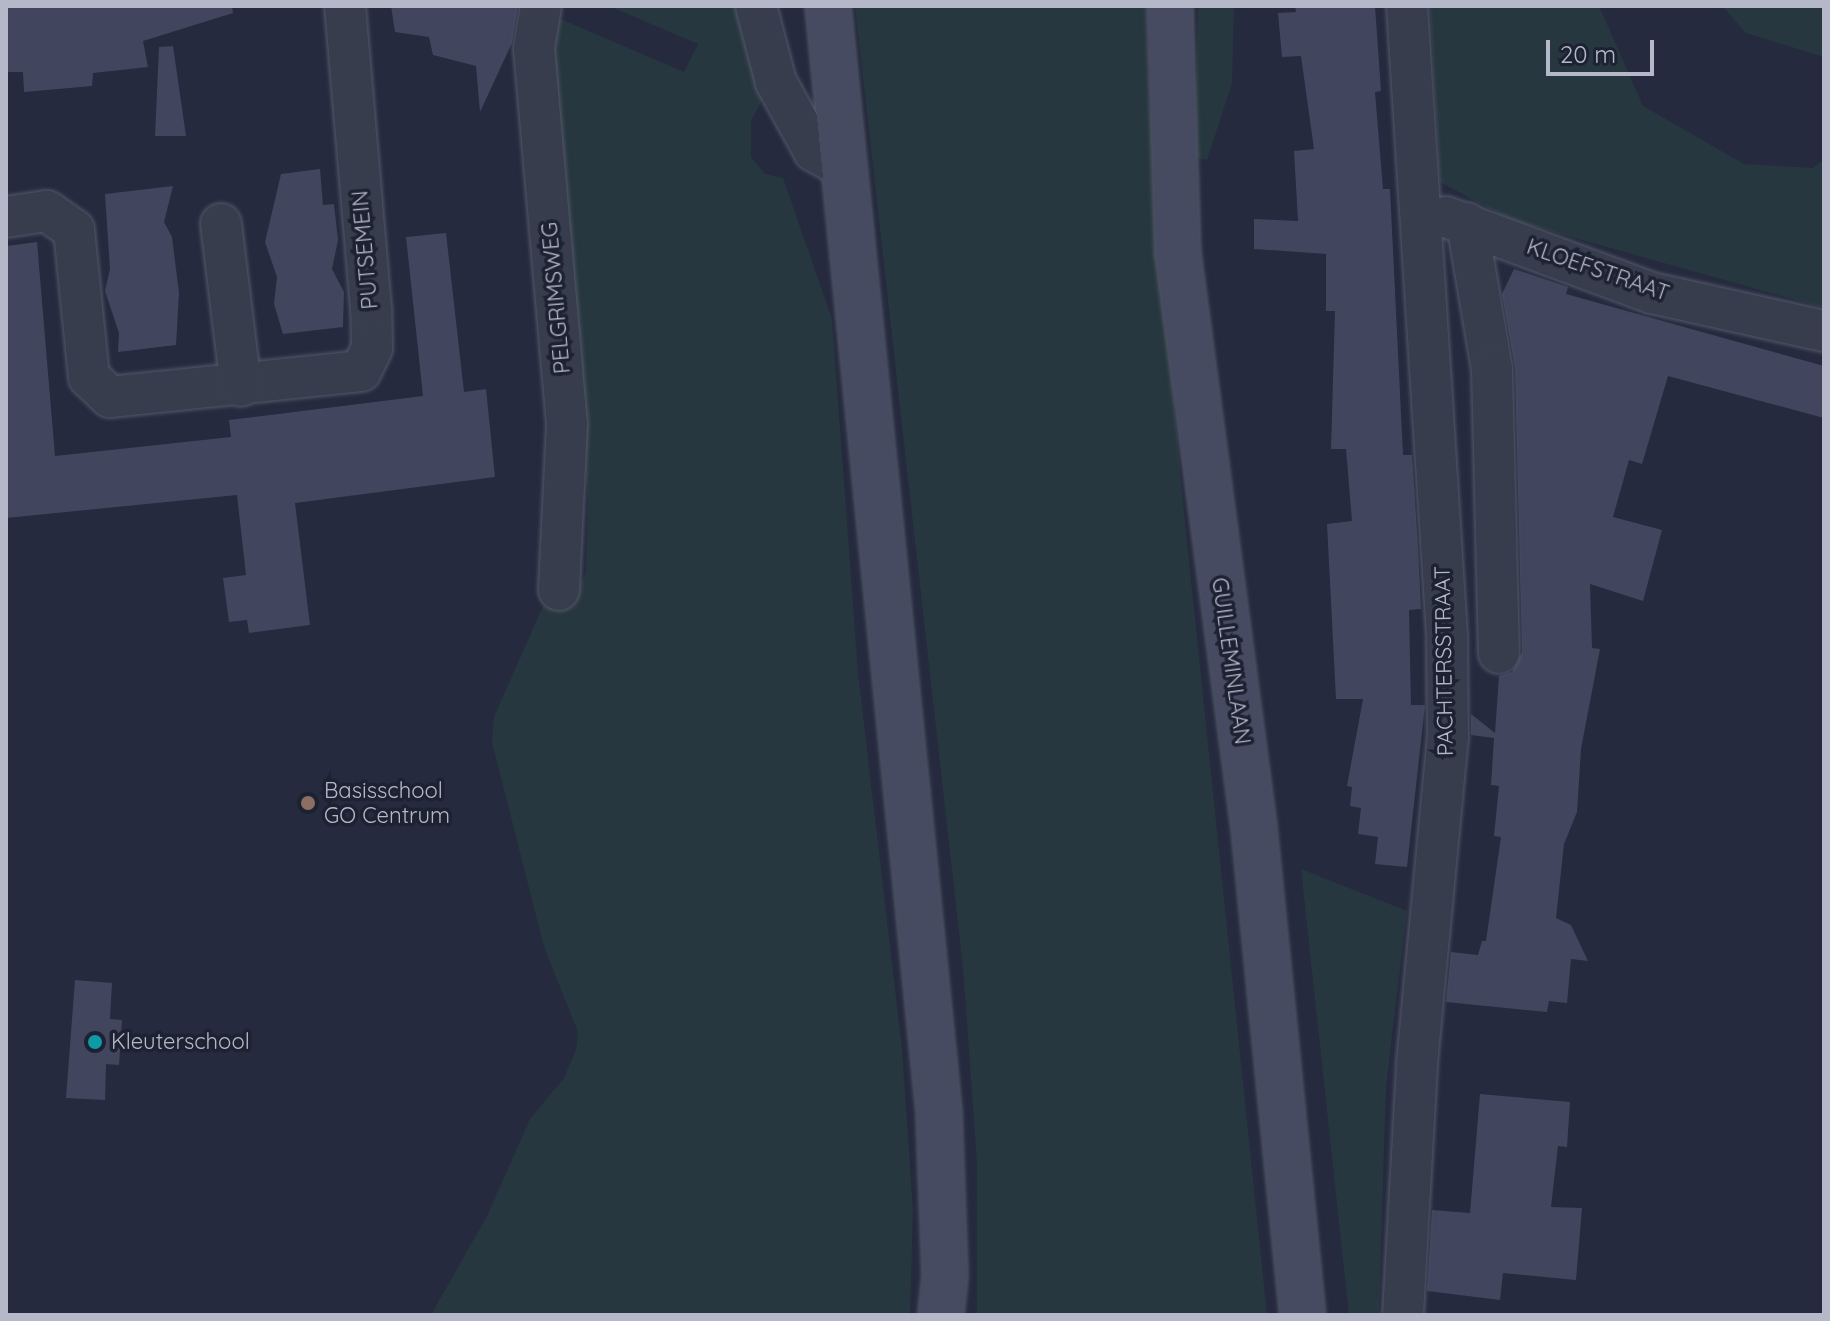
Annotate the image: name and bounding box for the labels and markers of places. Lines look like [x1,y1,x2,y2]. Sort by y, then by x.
place label: Basisschool GO Centrum [324,777,450,828]
marker: Basisschool GO Centrum [299,794,317,812]
place label: Kleuterschool [111,1029,250,1055]
marker: Kleuterschool [86,1033,104,1051]

